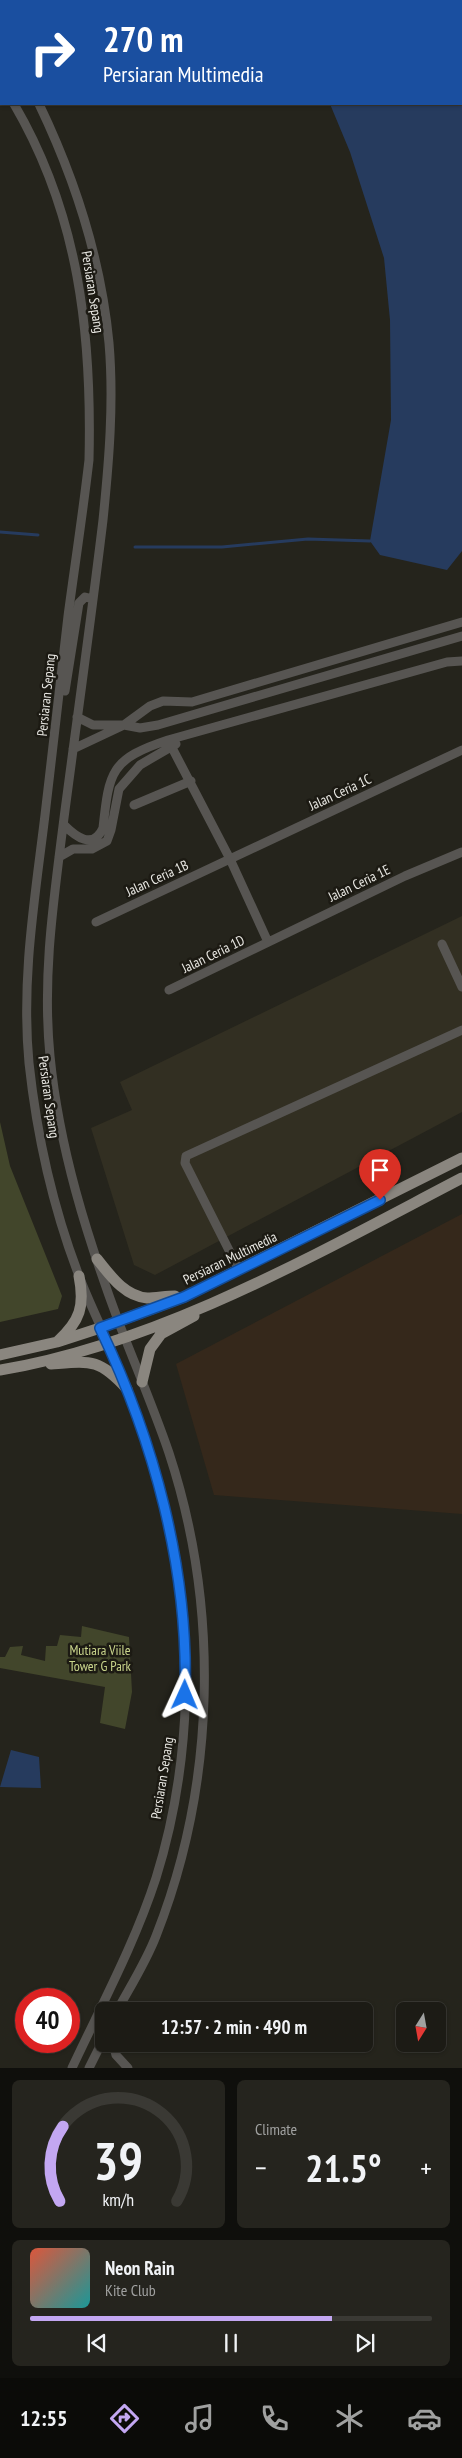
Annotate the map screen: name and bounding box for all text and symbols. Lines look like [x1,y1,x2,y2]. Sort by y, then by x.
text: 270 m [103,16,184,62]
icon: right [20,20,85,85]
text: Persiaran Multimedia [103,60,264,88]
street label: Persiaran Sepang [78,250,108,334]
street label: Persiaran Sepang [33,653,59,737]
street label: Jalan Ceria 1C [305,769,375,815]
street label: Jalan Ceria 1B [122,856,191,901]
street label: Jalan Ceria 1E [324,860,393,906]
street label: Jalan Ceria 1D [178,931,247,977]
street label: Persiaran Sepang [34,1055,64,1139]
pin [359,1149,401,1200]
icon: arrive [366,1156,394,1184]
street label: Persiaran Multimedia [180,1228,280,1288]
park label: Mutiara Viile Tower G Park [69,1641,132,1675]
position arrow [158,1668,210,1720]
street label: Persiaran Sepang [147,1736,177,1820]
speed limit sign: 40 [15,1988,80,2053]
north arrow [396,2002,446,2052]
map controls [396,2002,446,2052]
text: 12:57 · 2 min · 490 m [161,2015,307,2039]
text: Climate [255,2119,297,2139]
text: 39 [94,2127,143,2194]
text: 21.5° [305,2143,382,2192]
text: − [255,2149,267,2186]
text: + [420,2149,432,2186]
text: km/h [103,2188,134,2211]
text: Neon Rain [105,2256,174,2280]
text: Kite Club [105,2280,156,2300]
icon: previous [83,2329,111,2357]
icon: pause [217,2329,245,2357]
icon: next [351,2329,379,2357]
icon: directions [107,2401,142,2436]
icon: music [182,2401,217,2436]
icon: phone [257,2401,292,2436]
icon: climate [332,2401,367,2436]
icon: car [407,2401,442,2436]
text: 12:55 [20,2404,68,2432]

